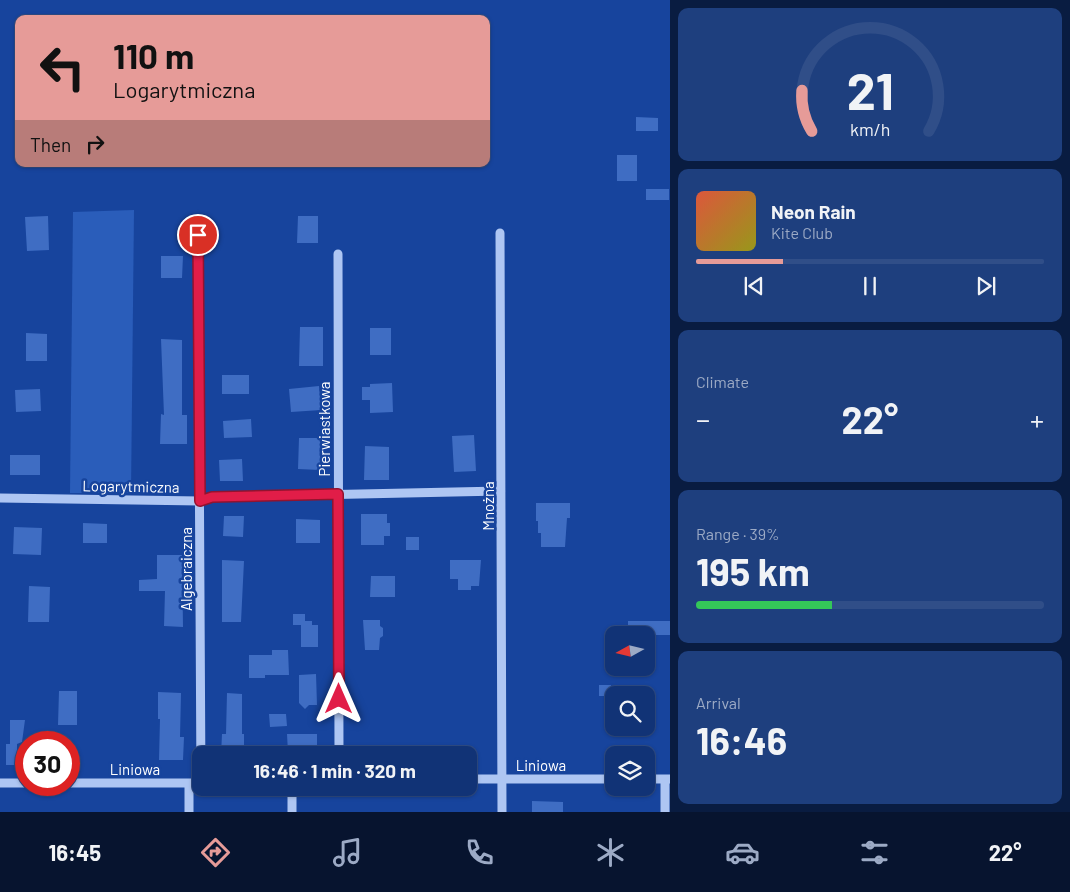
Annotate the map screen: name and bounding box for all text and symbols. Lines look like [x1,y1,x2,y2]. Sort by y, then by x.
text: 110 m [113,34,194,76]
icon: left [30,35,95,100]
text: 21 [846,58,894,120]
text: Logarytmiczna [113,76,255,102]
text: km/h [850,118,890,140]
icon: right [81,130,109,158]
text: Then [30,133,71,156]
text: Neon Rain [771,200,856,223]
pin [177,214,219,256]
icon: arrive [184,221,212,249]
text: Kite Club [771,223,833,242]
icon: previous [740,272,768,300]
icon: pause [856,272,884,300]
icon: next [972,272,1000,300]
text: Climate [696,372,749,391]
street label: Pierwiastkowa [315,382,333,476]
text: 22° [842,396,898,442]
text: − [696,402,710,436]
text: + [1030,402,1044,436]
street label: Logarytmiczna [82,476,180,496]
street label: Mnożna [479,481,497,531]
text: Range · 39% [696,524,780,543]
street label: Algebraiczna [177,527,195,611]
text: 195 km [696,548,810,594]
north arrow [605,626,655,676]
map controls [605,626,655,796]
position arrow [312,672,364,724]
button: search [605,686,655,736]
text: Arrival [696,693,741,712]
text: 16:46 [696,717,787,763]
speed limit sign: 30 [15,731,80,796]
button: layers [605,746,655,796]
street label: Liniowa [516,756,566,774]
text: 16:46 · 1 min · 320 m [253,759,416,782]
street label: Liniowa [110,760,160,778]
icon: directions [198,835,233,870]
icon: music [330,835,365,870]
icon: phone [462,835,497,870]
icon: climate [593,835,628,870]
icon: car [725,835,760,870]
icon: filters [857,835,892,870]
text: 16:45 [48,839,101,865]
text: 22° [989,839,1022,865]

